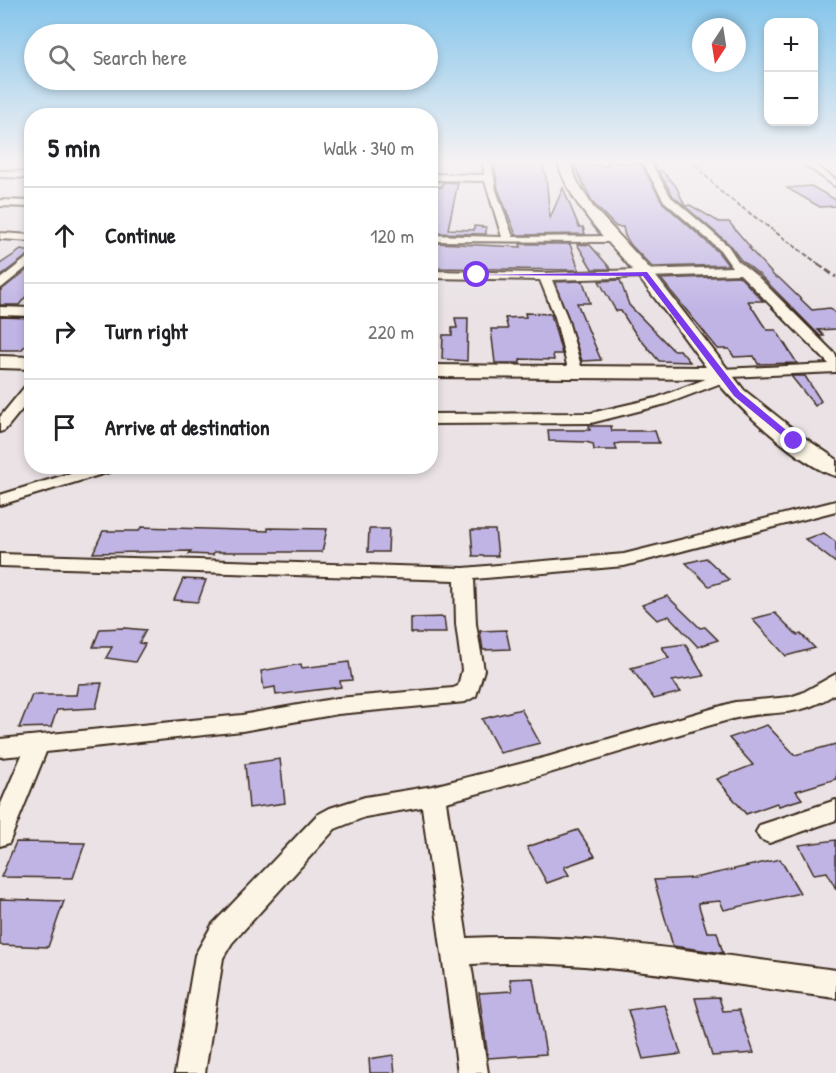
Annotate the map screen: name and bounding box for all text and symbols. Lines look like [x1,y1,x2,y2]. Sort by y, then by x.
north arrow [692,18,746,72]
map controls [764,18,818,126]
button: + [764,18,818,72]
search box [24,24,438,90]
icon: search [45,41,78,74]
text: Search here [93,42,187,72]
button: − [764,72,818,126]
text: 5 min [48,130,100,165]
text: Walk · 340 m [323,134,414,161]
icon: ahead [48,219,81,252]
text: Continue [105,220,176,250]
text: 120 m [370,222,414,249]
route start [463,261,489,287]
icon: right [48,315,81,348]
text: Turn right [105,316,188,346]
text: 220 m [368,318,414,345]
icon: arrive [48,411,81,444]
text: Arrive at destination [105,412,270,442]
route end [780,427,806,453]

